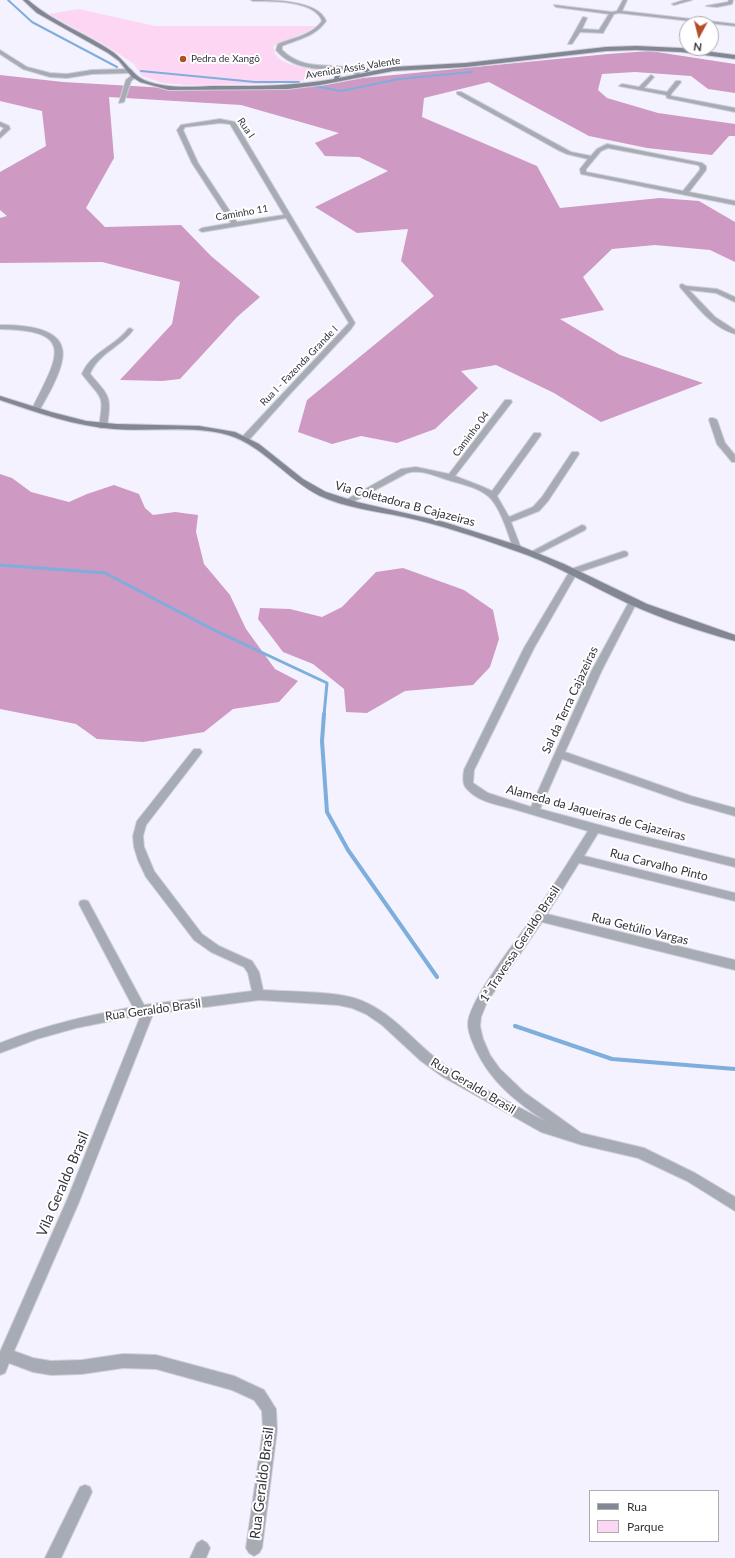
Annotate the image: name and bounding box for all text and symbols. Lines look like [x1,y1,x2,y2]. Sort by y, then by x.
north arrow [679,16,719,56]
text: N [693,40,703,54]
place label: Pedra de Xangô [191,53,260,65]
marker: Pedra de Xangô [178,54,188,64]
street label: Avenida Assis Valente [305,55,401,81]
street label: Rua I [235,116,257,140]
street label: Caminho 11 [215,202,269,224]
street label: Rua I - Fazenda Grande I [258,323,340,409]
street label: Caminho 04 [450,409,492,459]
street label: Via Coletadora B Cajazeiras [333,478,477,530]
street label: Sal da Terra Cajazeiras [539,644,601,756]
street label: Alameda da Jaqueiras de Cajazeiras [505,782,687,844]
street label: Rua Carvalho Pinto [608,846,710,884]
street label: 1ª Travessa Geraldo Brasil [477,883,563,1005]
street label: Rua Getúlio Vargas [590,910,690,948]
street label: Rua Geraldo Brasil [104,996,202,1024]
street label: Rua Geraldo Brasil [428,1055,518,1117]
street label: Vila Geraldo Brasil [33,1129,93,1239]
street label: Rua Geraldo Brasil [247,1426,277,1540]
legend [589,1490,719,1542]
text: Rua [627,1499,647,1514]
text: Parque [627,1519,664,1534]

